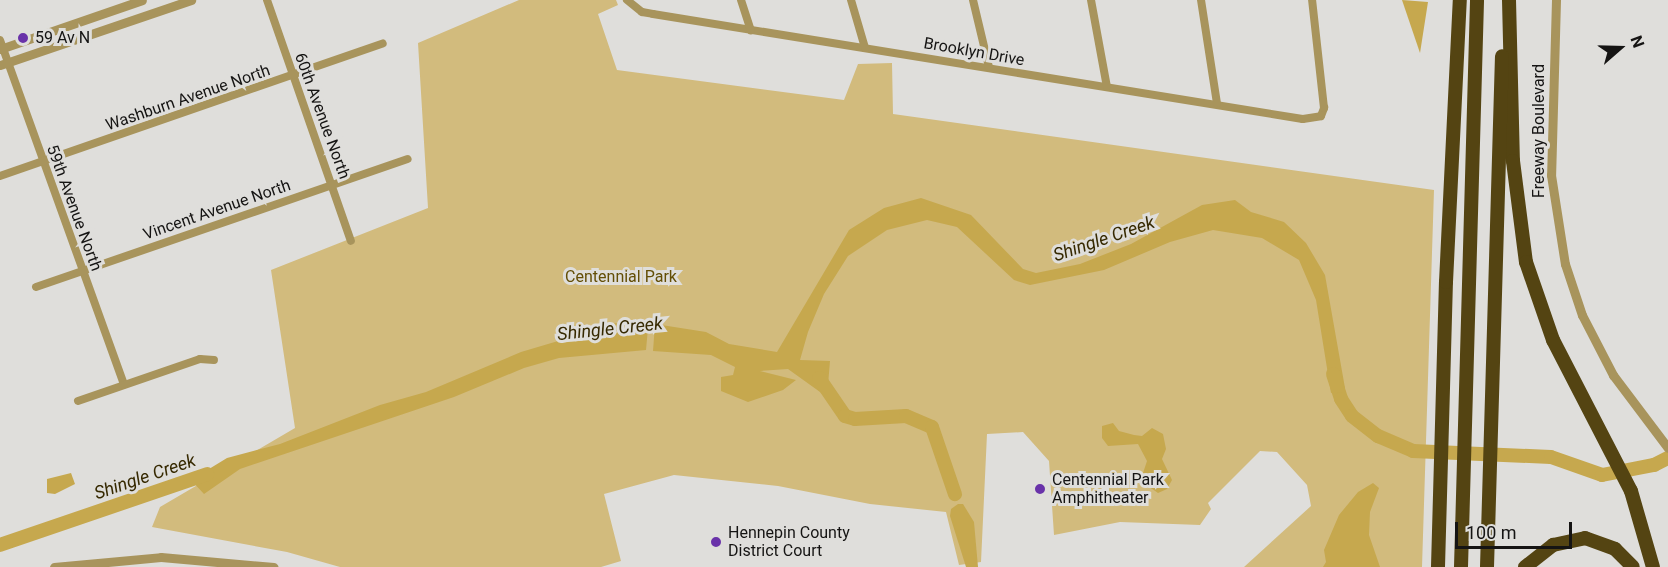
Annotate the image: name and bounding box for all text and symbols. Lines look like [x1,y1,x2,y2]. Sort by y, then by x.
north arrow [1590,18,1650,78]
place label: 59 Av N [35,28,90,48]
marker: 59 Av N [16,31,30,45]
text: N [1627,33,1648,50]
street label: Brooklyn Drive [922,34,1026,70]
street label: 60th Avenue North [290,50,354,182]
street label: Washburn Avenue North [103,61,273,135]
street label: Freeway Boulevard [1529,64,1549,198]
street label: 59th Avenue North [42,142,106,274]
street label: Vincent Avenue North [141,176,293,244]
water label: Shingle Creek [1050,212,1158,266]
park label: Centennial Park [565,267,677,287]
water label: Shingle Creek [556,313,664,345]
water label: Shingle Creek [91,450,199,504]
place label: Centennial Park Amphitheater [1052,470,1164,508]
marker: Centennial Park Amphitheater [1033,482,1047,496]
scale bar [1458,510,1575,548]
text: 100 m [1466,522,1517,543]
place label: Hennepin County District Court [728,523,850,561]
marker: Hennepin County District Court [709,535,723,549]

